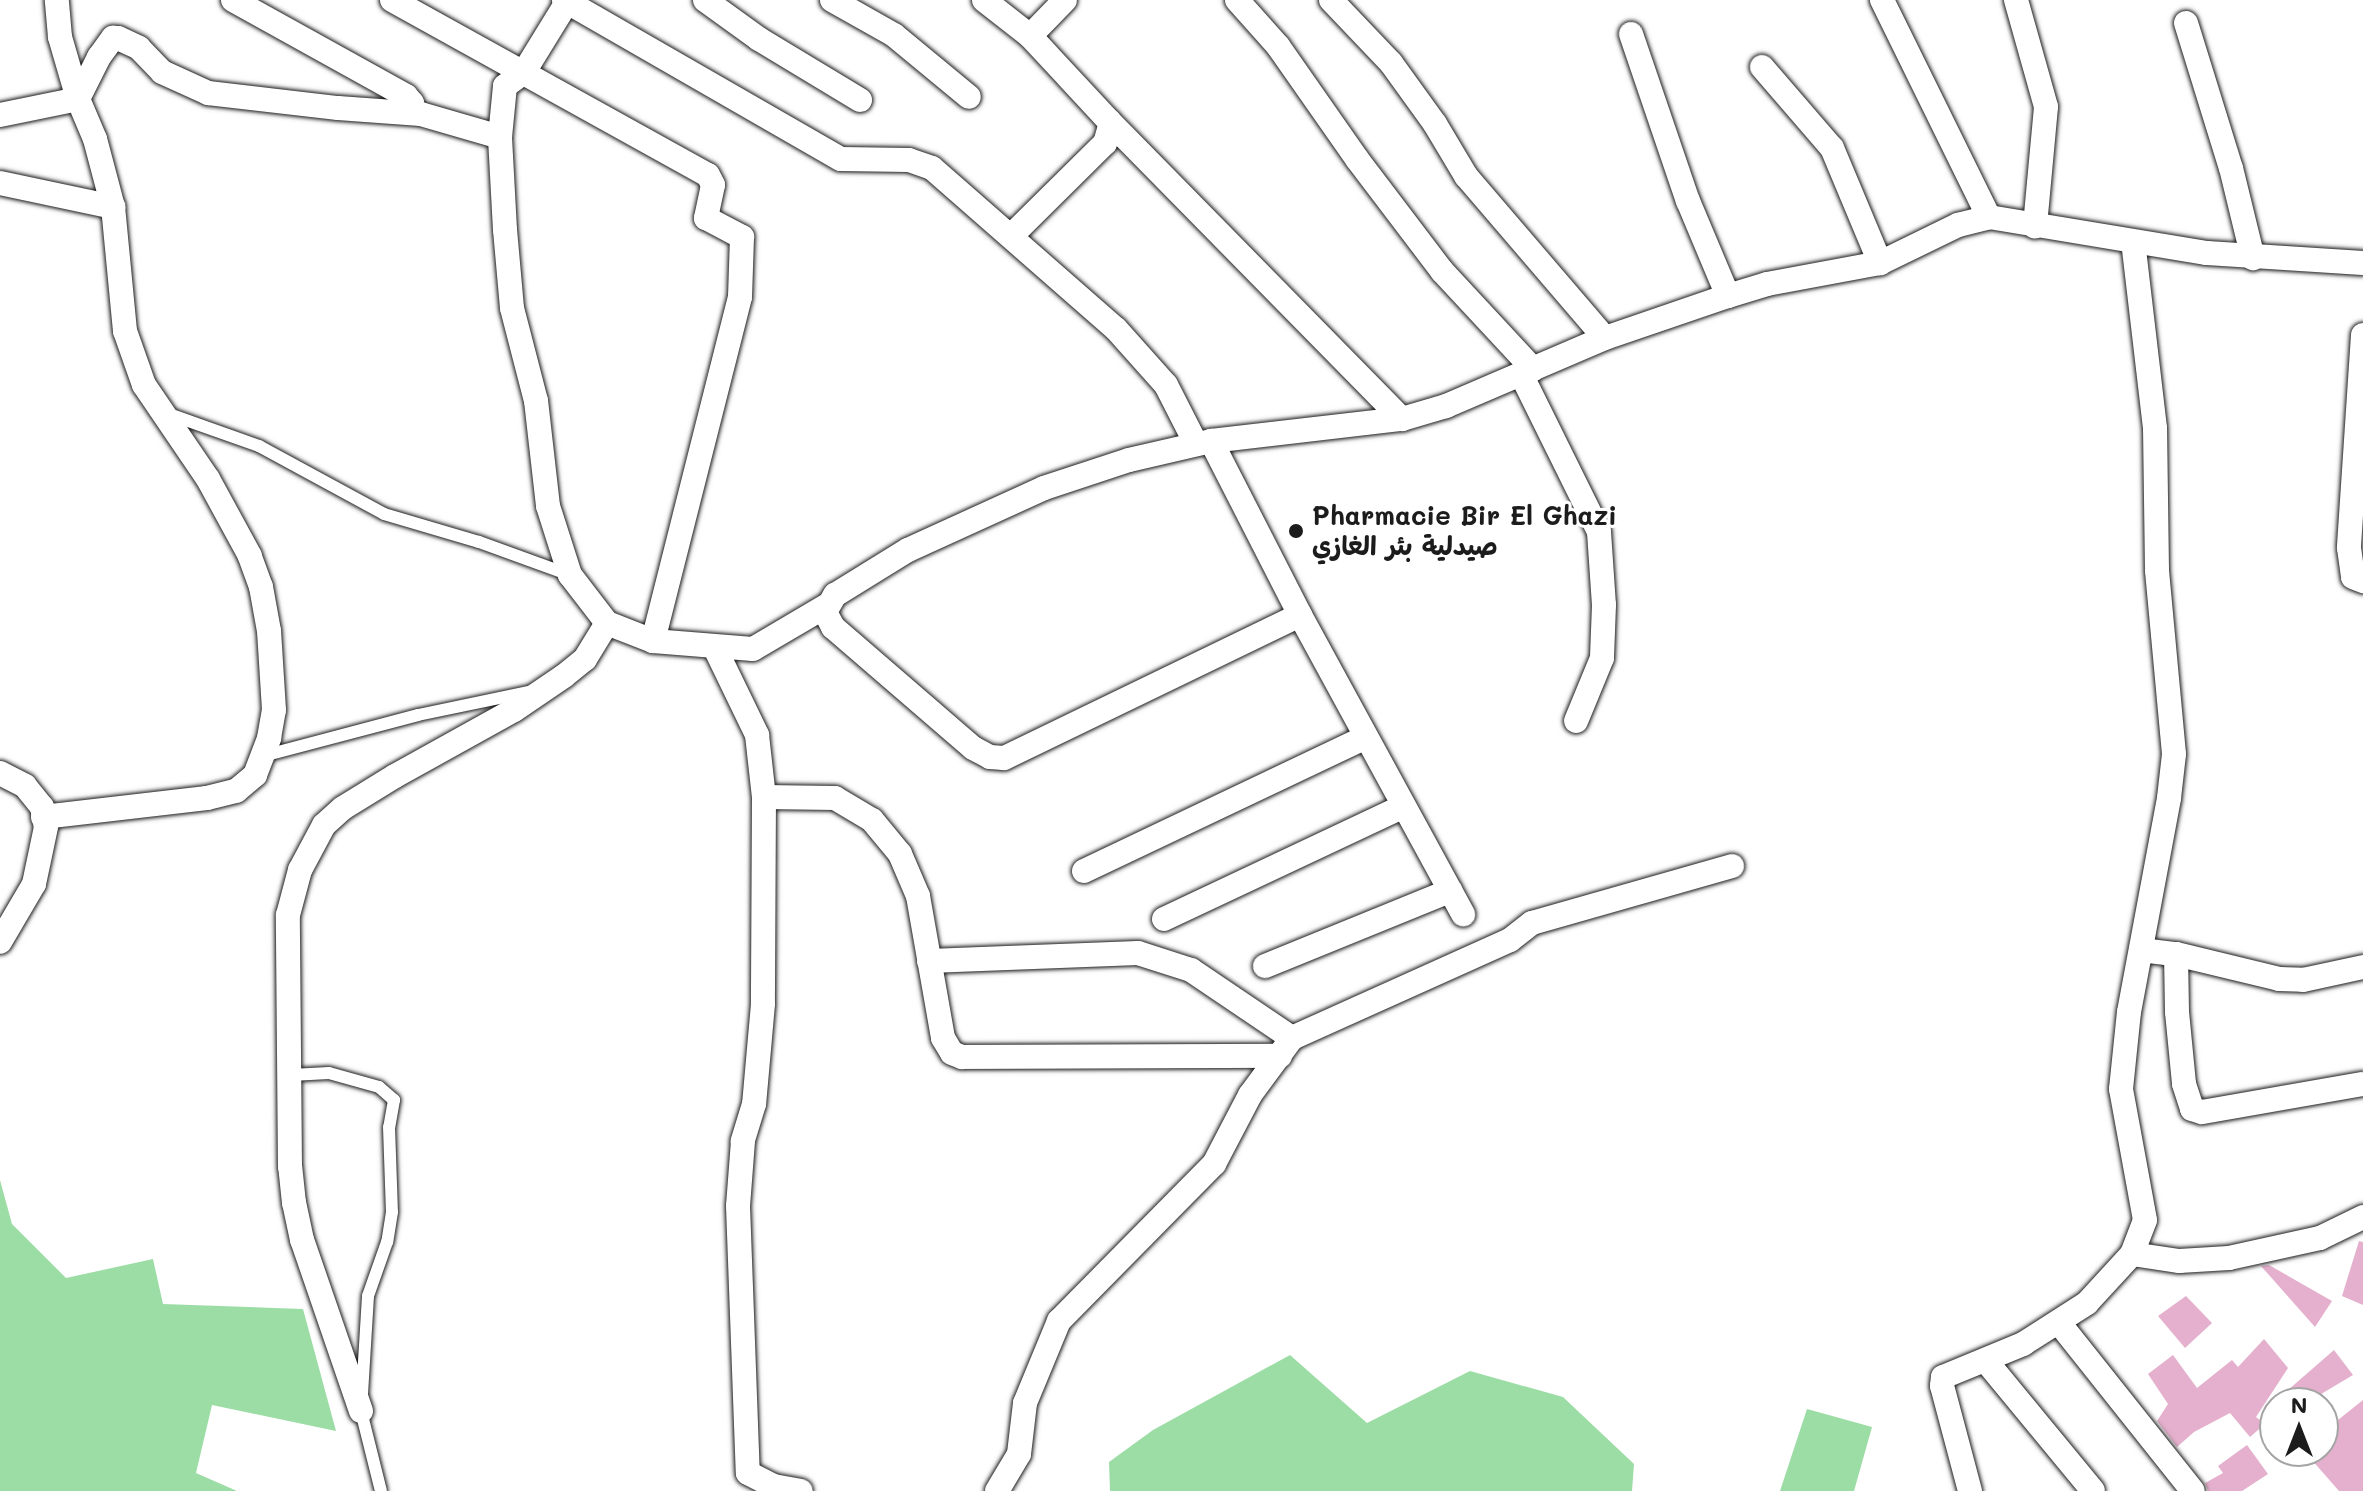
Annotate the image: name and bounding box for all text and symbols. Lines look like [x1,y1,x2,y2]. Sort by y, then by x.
place label: Pharmacie Bir El Ghazi صيدلية بئر الغازي [1312,500,1617,562]
marker: Pharmacie Bir El Ghazi صيدلية بئر الغازي [1287,522,1305,540]
north arrow [2259,1387,2339,1467]
text: N [2291,1390,2307,1419]

